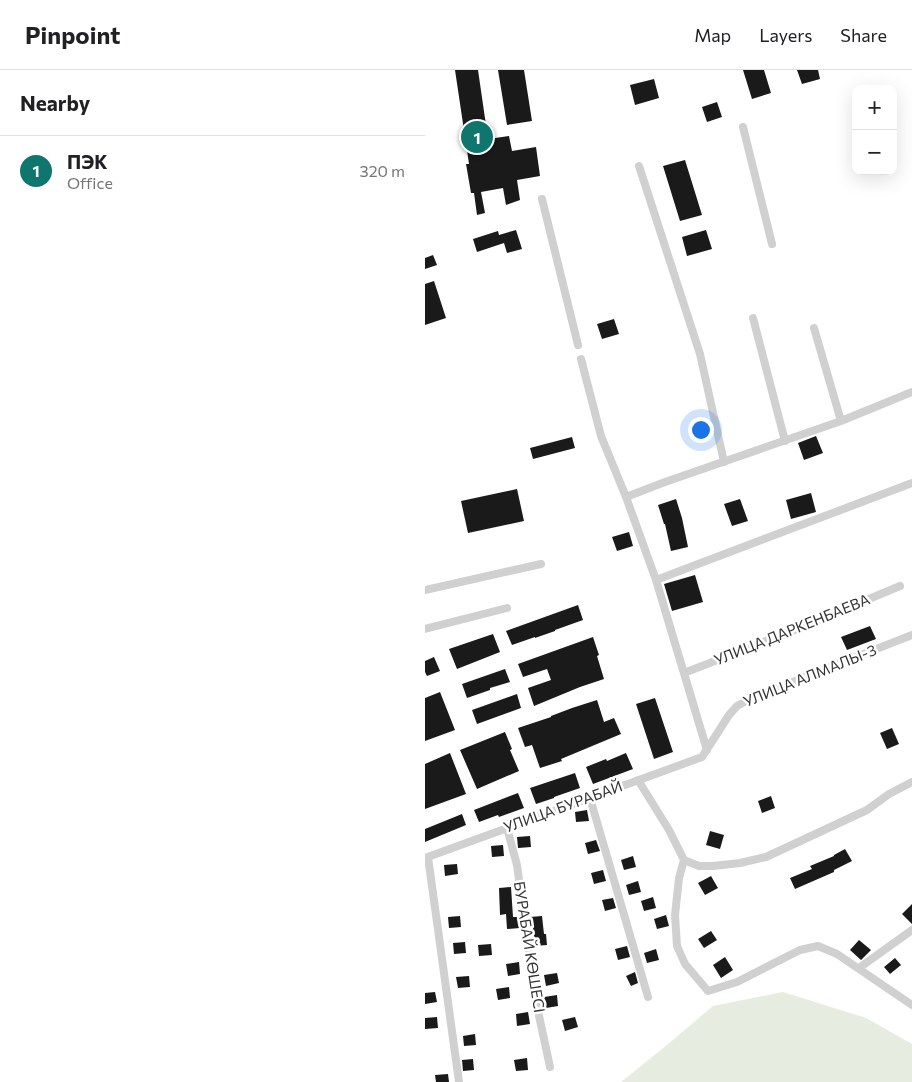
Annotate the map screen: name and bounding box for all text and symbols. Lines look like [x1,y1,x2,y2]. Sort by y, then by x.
text: Pinpoint [25,20,120,49]
text: Map [694,24,731,46]
text: Layers [759,24,812,46]
text: Share [840,24,887,46]
map controls [852,85,897,175]
button: + [852,85,897,130]
text: Nearby [20,90,90,115]
pin: 1 [461,118,493,156]
button: − [852,130,897,175]
text: ПЭК [67,150,108,173]
text: 1 [32,161,40,180]
text: 320 m [360,161,405,180]
text: Office [67,173,113,192]
your location [688,417,714,443]
street label: УЛИЦА ДАРКЕНБАЕВА [711,590,872,669]
street label: УЛИЦА АЛМАЛЫ-3 [740,640,879,710]
street label: УЛИЦА БУРАБАЙ [501,776,625,836]
street label: БУРАБАЙ КӨШЕСІ [511,880,549,1014]

